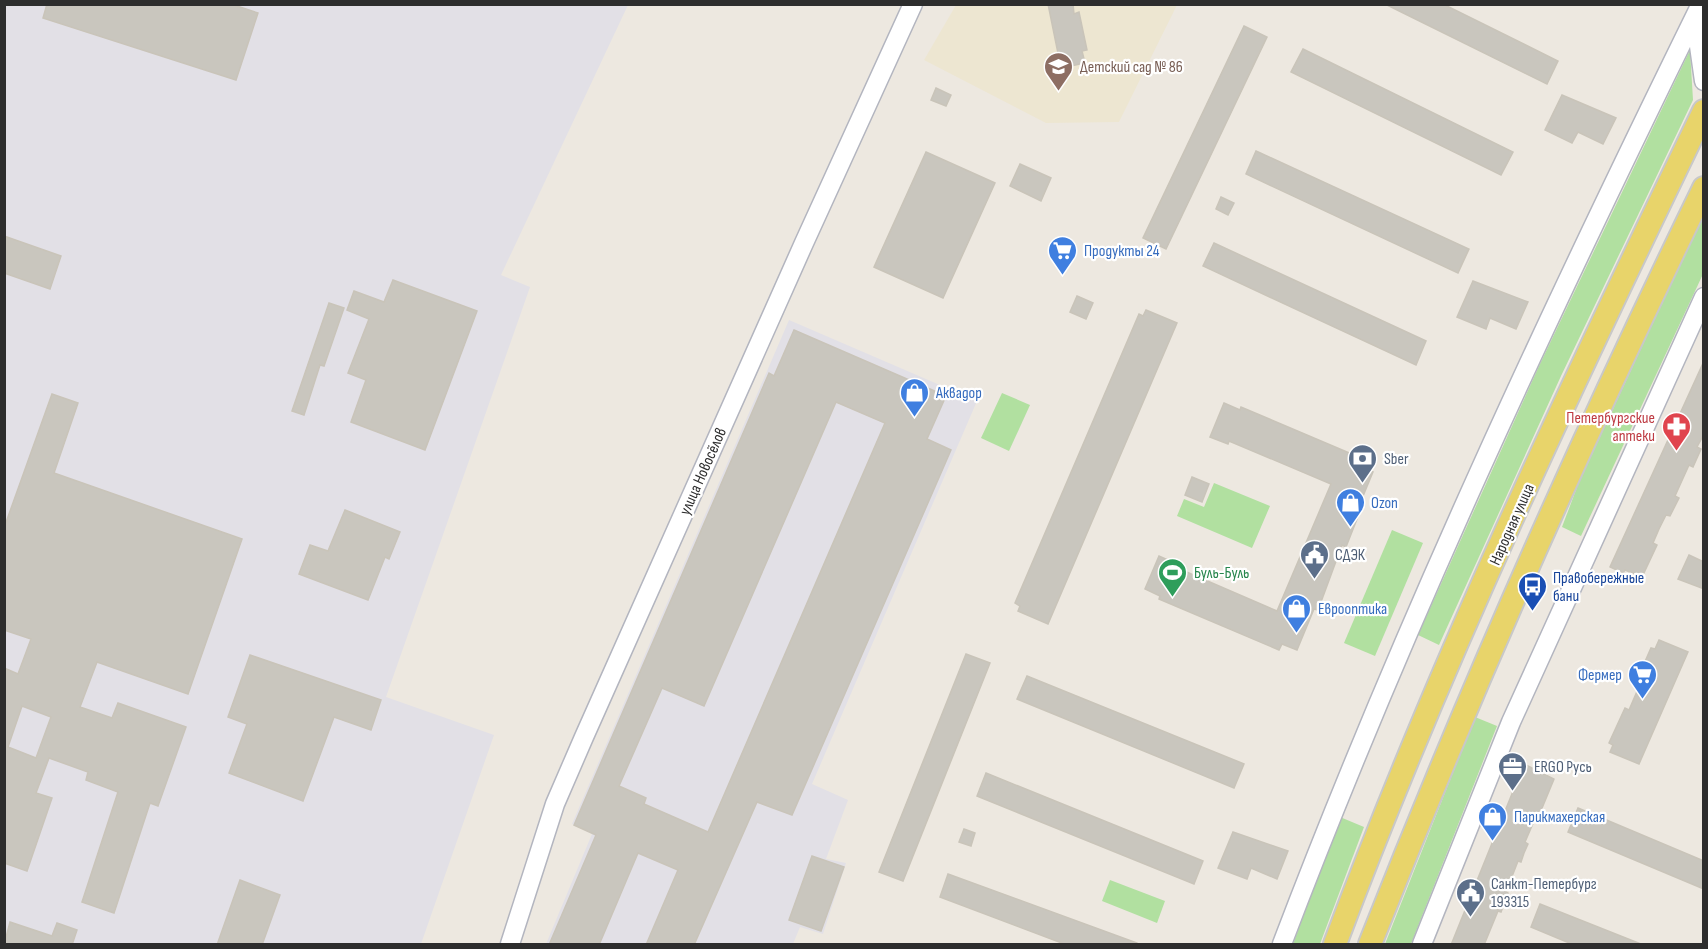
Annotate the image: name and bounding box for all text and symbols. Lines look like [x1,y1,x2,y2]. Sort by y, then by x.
school or university icon: Детский сад № 86 [1043,50,1075,92]
place label: Детский сад № 86 [1080,58,1183,77]
supermarket icon: Продукты 24 [1047,234,1079,276]
place label: Продукты 24 [1084,242,1160,261]
shop icon: Аквадор [899,376,931,418]
place label: Аквадор [935,384,982,403]
place label: Петербургские аптеки [1566,409,1655,446]
pharmacy icon: Петербургские аптеки [1660,410,1692,452]
street label: улица Новосёлов [676,425,731,518]
bank icon: Sber [1347,442,1379,484]
place label: Sber [1384,450,1409,469]
street label: Народная улица [1486,481,1539,568]
shop icon: Ozon [1334,486,1366,528]
place label: Ozon [1371,494,1398,513]
public building icon: СДЭК [1298,538,1330,580]
place label: СДЭК [1335,546,1366,565]
sports icon: Буль-Буль [1157,556,1189,598]
place label: Буль-Буль [1194,564,1249,583]
place label: Правобережные бани [1553,569,1644,606]
bus stop icon: Правобережные бани [1516,570,1548,612]
shop icon: Еврооптика [1281,592,1313,634]
place label: Еврооптика [1318,600,1387,619]
supermarket icon: Фермер [1627,658,1659,700]
place label: Фермер [1578,666,1622,685]
office icon: ERGO Русь [1497,750,1529,792]
place label: ERGO Русь [1534,758,1592,777]
shop icon: Парикмахерская [1477,800,1509,842]
place label: Парикмахерская [1514,808,1605,827]
place label: Санкт-Петербург 193315 [1491,875,1597,912]
public building icon: Санкт-Петербург 193315 [1454,876,1486,918]

